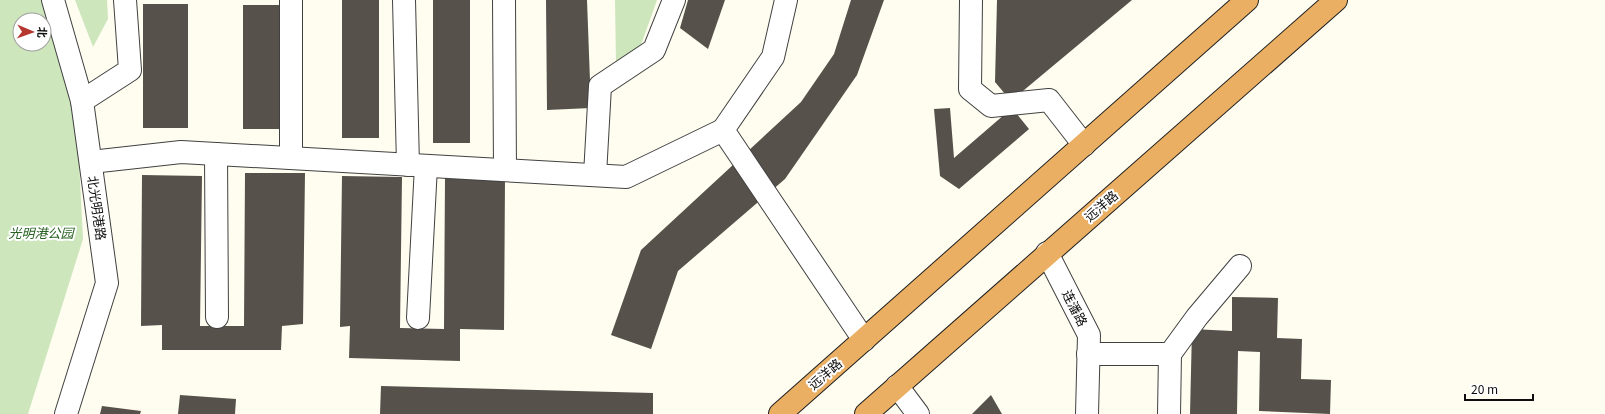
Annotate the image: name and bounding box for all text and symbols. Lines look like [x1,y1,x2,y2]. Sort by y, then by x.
north arrow [12,12,52,52]
text: 北 [35,27,51,38]
street label: 北光明港路 [84,174,111,241]
street label: 远洋路 [1080,186,1122,226]
park label: 光明港公园 [8,223,75,242]
street label: 连潘路 [1058,286,1093,329]
street label: 远洋路 [804,354,846,394]
scale bar [1465,376,1533,402]
text: 20 m [1471,380,1498,397]

